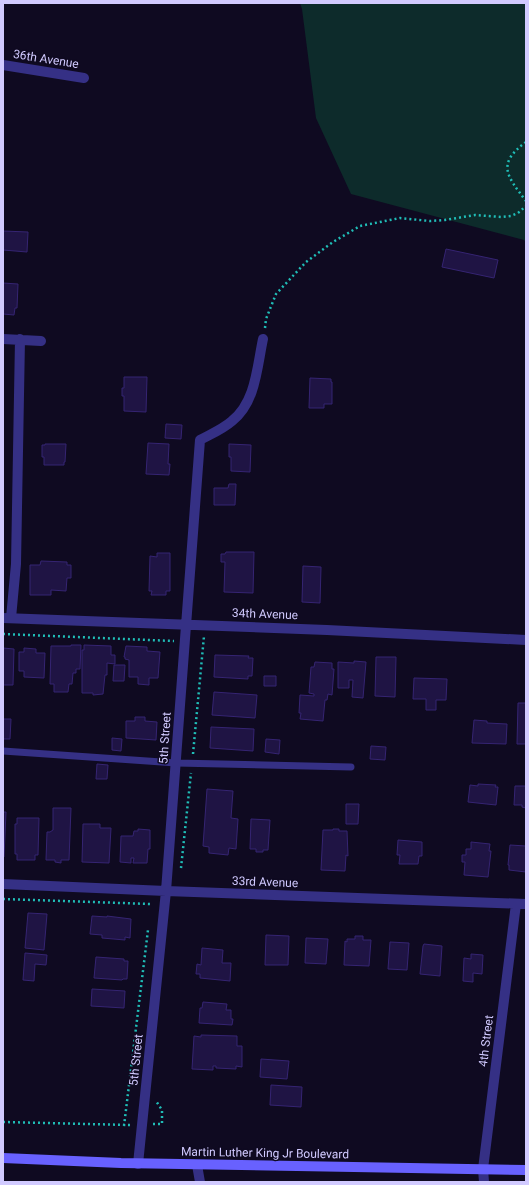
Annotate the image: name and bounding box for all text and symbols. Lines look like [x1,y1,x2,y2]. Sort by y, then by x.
street label: 36th Avenue [12,47,80,71]
street label: 34th Avenue [232,606,298,622]
street label: 5th Street [156,712,174,764]
street label: 33rd Avenue [232,874,298,890]
street label: 4th Street [476,1014,496,1068]
street label: 5th Street [126,1033,146,1087]
street label: Martin Luther King Jr Boulevard [181,1145,349,1161]

